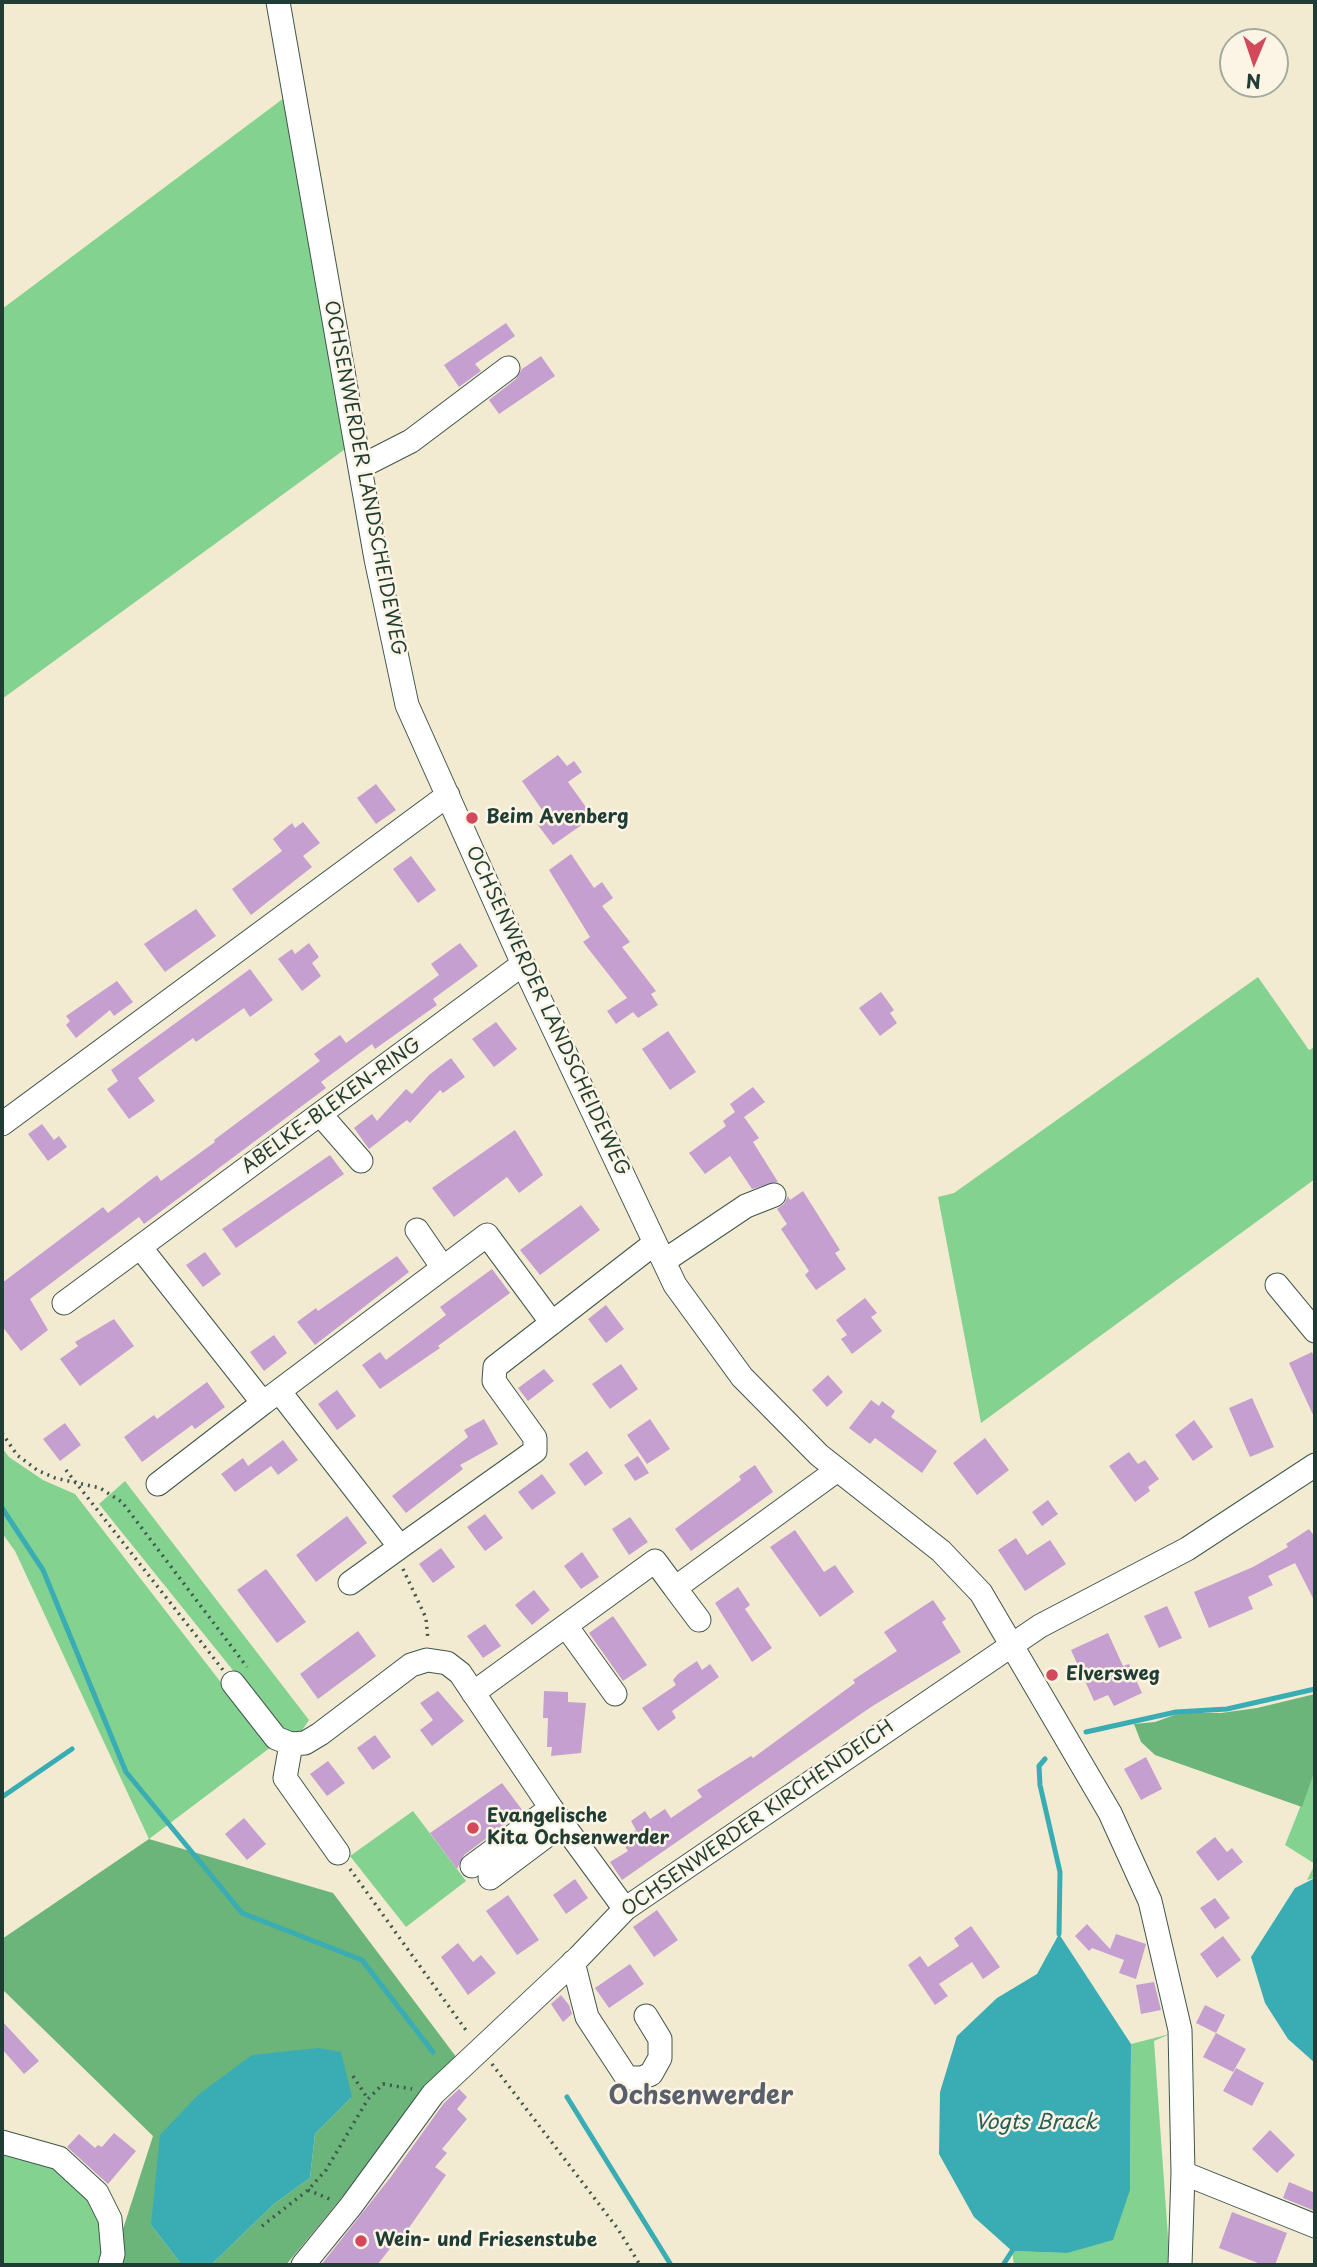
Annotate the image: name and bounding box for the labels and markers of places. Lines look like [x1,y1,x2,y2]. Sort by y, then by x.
place label: Beim Avenberg [486,807,628,829]
marker: Beim Avenberg [464,810,480,826]
place label: Elversweg [1066,1664,1160,1686]
marker: Elversweg [1044,1667,1060,1683]
place label: Evangelische Kita Ochsenwerder [487,1806,669,1850]
marker: Evangelische Kita Ochsenwerder [465,1820,481,1836]
place label: Wein- und Friesenstube [375,2230,597,2252]
marker: Wein- und Friesenstube [353,2233,369,2249]

